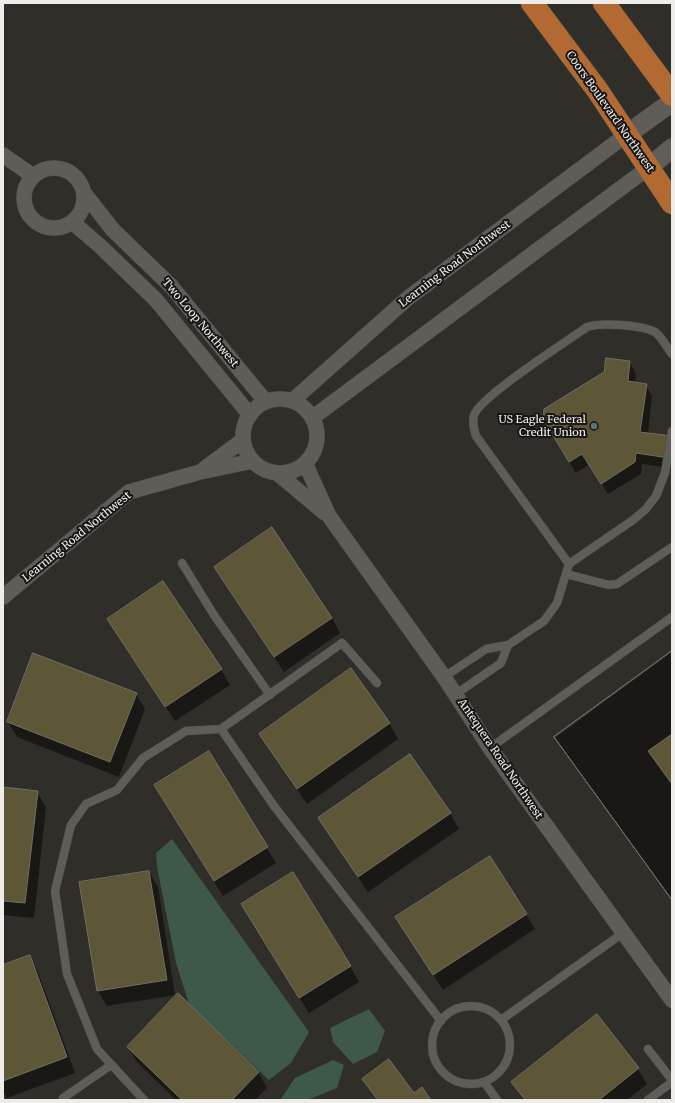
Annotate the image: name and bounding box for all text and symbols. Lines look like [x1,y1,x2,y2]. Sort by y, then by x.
street label: Coors Boulevard Northwest [563,49,657,175]
street label: Learning Road Northwest [397,218,513,310]
street label: Two Loop Northwest [159,276,241,370]
place label: US Eagle Federal Credit Union [498,413,586,439]
marker: US Eagle Federal Credit Union [589,421,599,431]
street label: Learning Road Northwest [20,489,134,585]
street label: Antequera Road Northwest [455,696,545,822]

